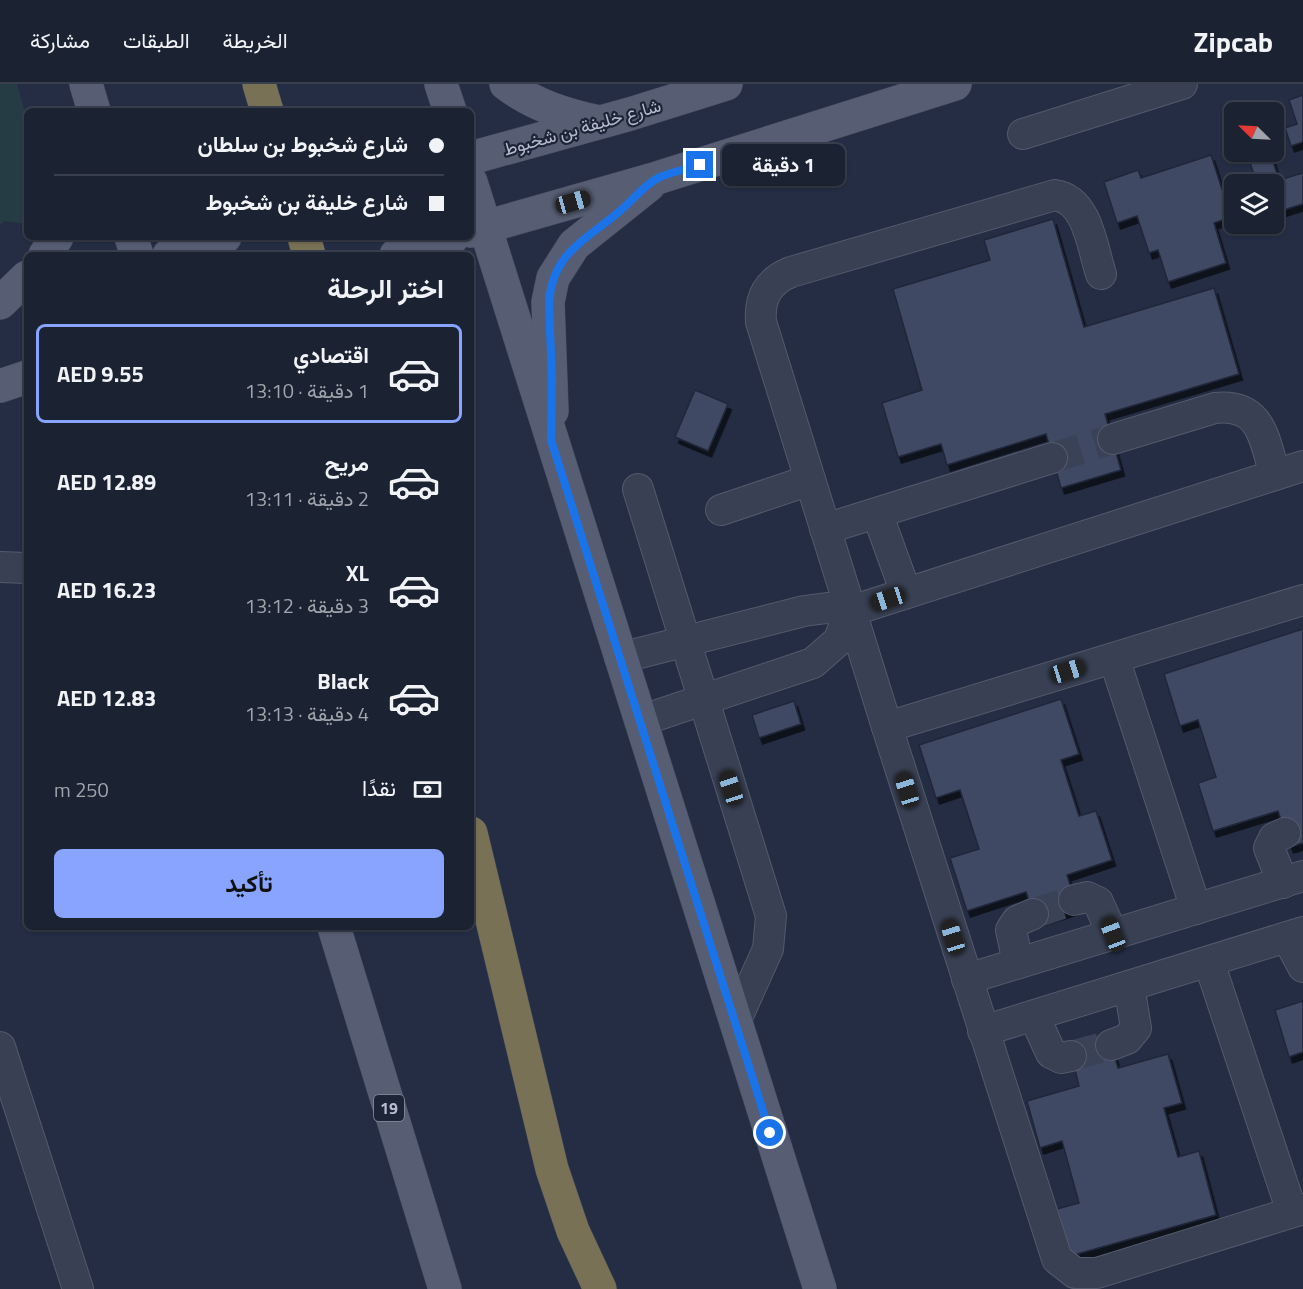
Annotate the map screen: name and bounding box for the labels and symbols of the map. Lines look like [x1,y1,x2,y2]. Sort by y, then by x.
street label: شارع خليفة بن شخبوط [500,92,664,162]
north arrow [1224,102,1284,162]
callout: 1 دقيقة [721,144,844,186]
route end [686,151,713,178]
car [553,188,593,216]
car [868,585,908,613]
car [1048,657,1088,685]
car [717,768,745,808]
car [893,770,921,810]
car [1098,914,1128,954]
car [939,917,967,957]
road number: 19 [374,1095,404,1121]
route start [756,1119,783,1146]

